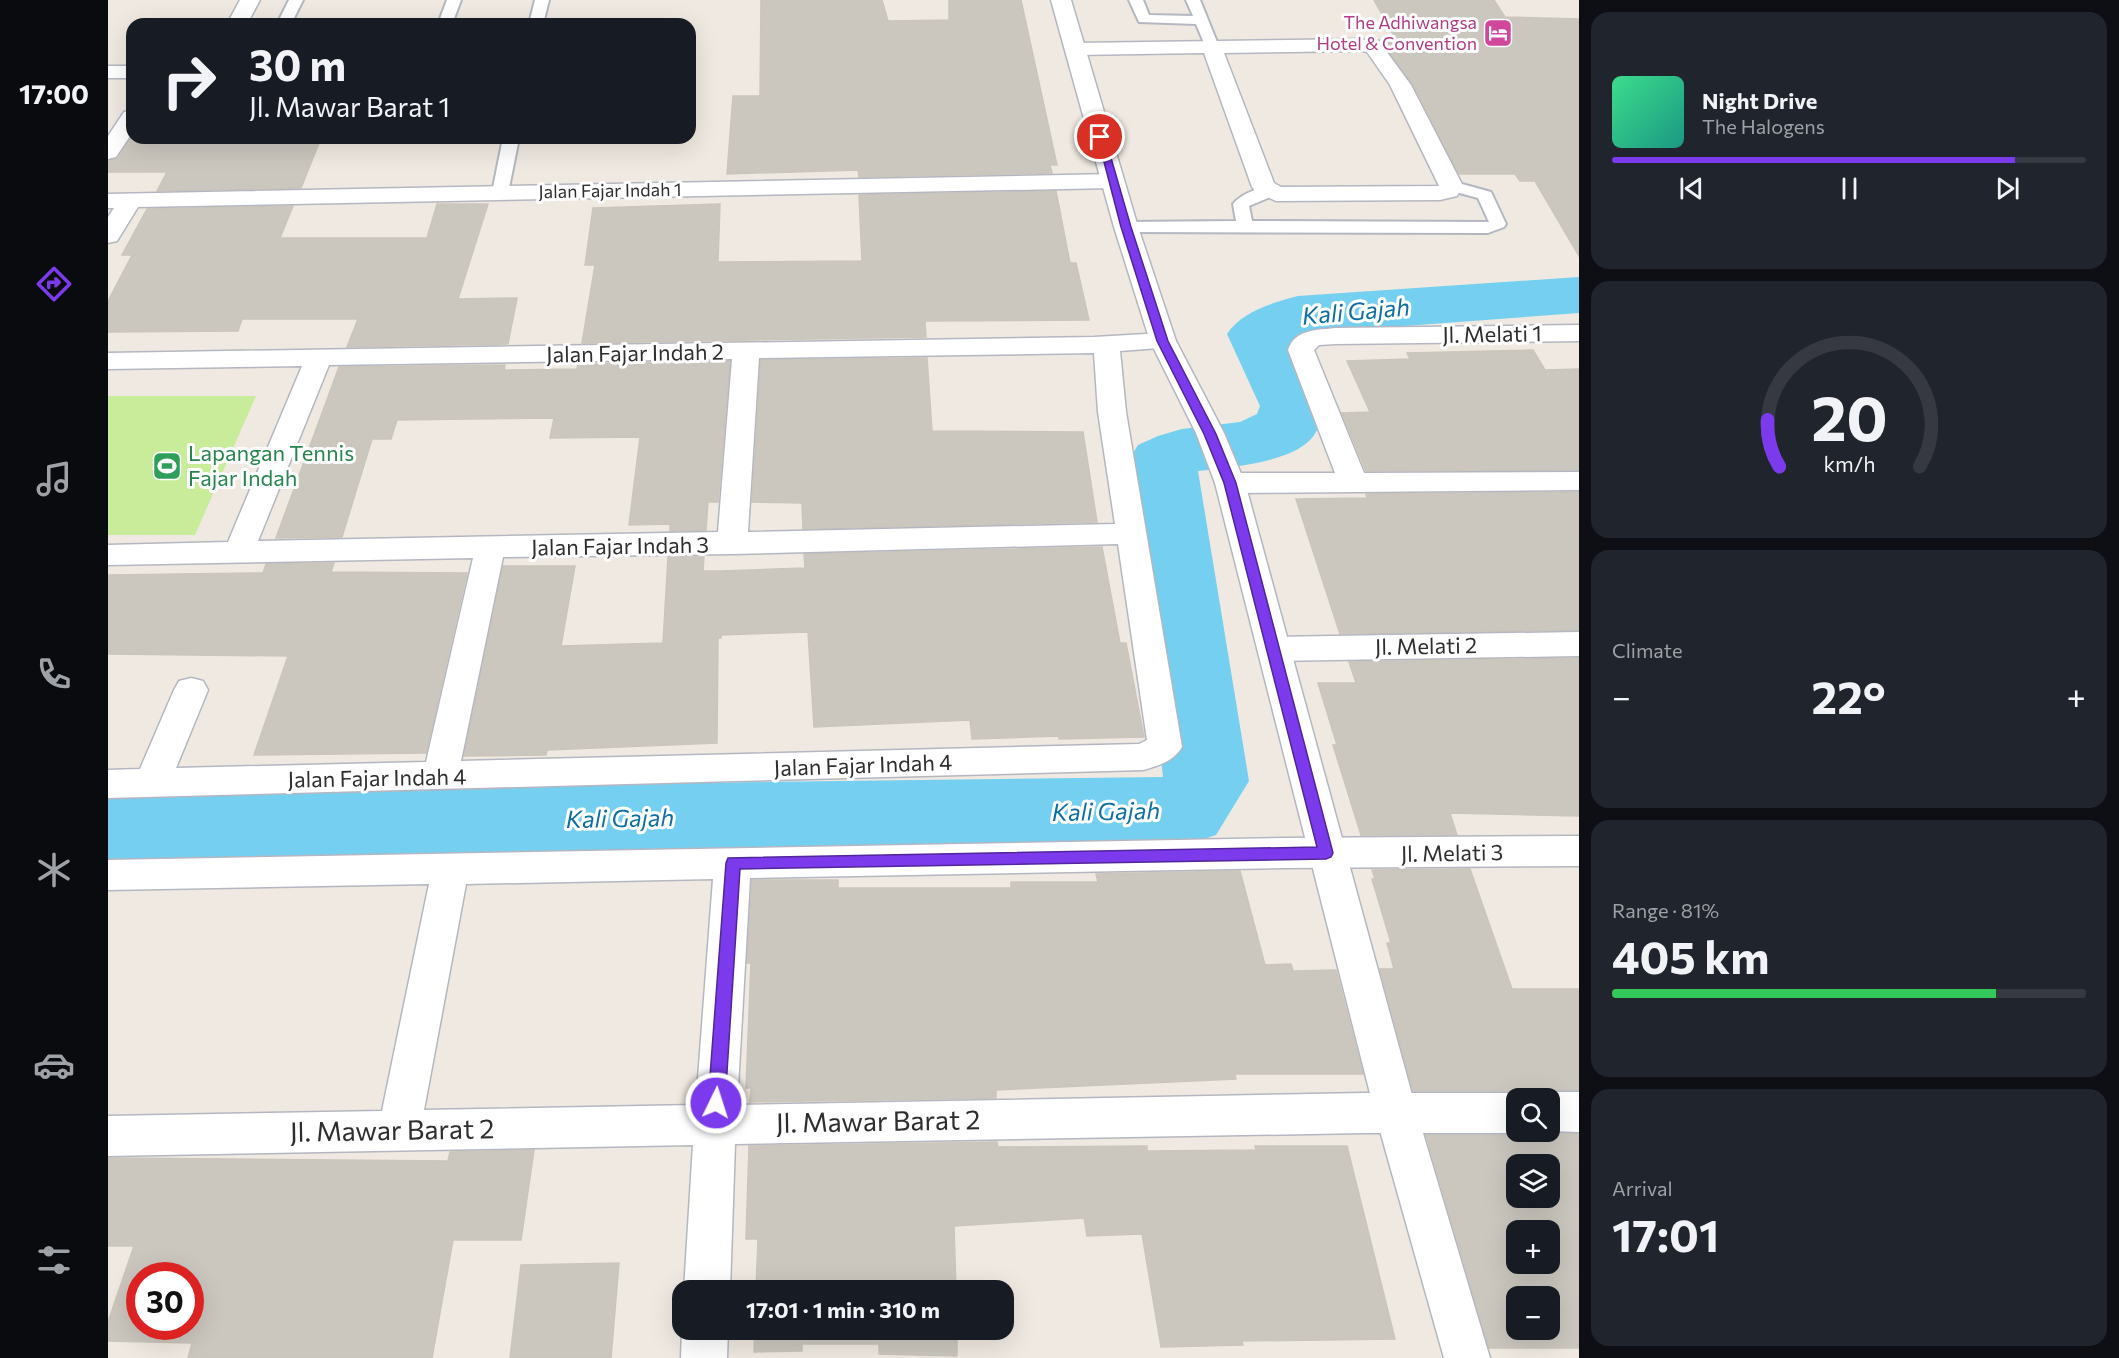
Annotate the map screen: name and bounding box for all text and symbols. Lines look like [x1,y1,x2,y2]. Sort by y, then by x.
place label: The Adhiwangsa Hotel & Convention [1316,11,1477,54]
hotel icon: The Adhiwangsa Hotel & Convention [1482,17,1514,49]
text: 30 m [249,38,346,90]
icon: right [150,42,228,120]
text: 17:00 [19,77,89,110]
text: Night Drive [1702,87,1817,114]
text: Jl. Mawar Barat 1 [249,90,450,123]
pin [1074,111,1125,162]
text: The Halogens [1702,114,1825,138]
icon: arrive [1083,120,1116,153]
icon: previous [1675,172,1708,205]
icon: pause [1833,172,1866,205]
icon: next [1991,172,2024,205]
street label: Jalan Fajar Indah 1 [538,178,682,202]
icon: directions [33,263,75,305]
water label: Kali Gajah [1301,291,1411,330]
street label: Jl. Melati 1 [1442,319,1542,348]
street label: Jalan Fajar Indah 2 [546,337,724,368]
text: 20 [1811,378,1887,454]
place label: Lapangan Tennis Fajar Indah [188,439,354,491]
sports icon: Lapangan Tennis Fajar Indah [151,450,183,482]
text: km/h [1823,450,1875,476]
icon: music [33,458,75,500]
street label: Jalan Fajar Indah 3 [531,530,709,561]
street label: Jl. Melati 2 [1375,631,1477,660]
text: Climate [1612,638,1682,662]
icon: phone [33,653,75,695]
text: 22° [1812,668,1886,723]
text: − [1612,675,1631,716]
text: + [2067,675,2086,716]
street label: Jalan Fajar Indah 4 [773,748,953,781]
street label: Jalan Fajar Indah 4 [287,762,467,793]
water label: Kali Gajah [1052,795,1160,826]
water label: Kali Gajah [566,802,674,833]
street label: Jl. Melati 3 [1400,838,1503,867]
icon: climate [33,849,75,891]
text: Range · 81% [1612,898,1719,922]
text: 405 km [1612,928,1769,983]
icon: car [33,1044,75,1086]
position arrow [684,1071,748,1135]
map controls [1506,1088,1560,1340]
button: search [1506,1088,1560,1142]
street label: Jl. Mawar Barat 2 [775,1102,980,1139]
street label: Jl. Mawar Barat 2 [289,1111,494,1148]
button: layers [1506,1154,1560,1208]
text: Arrival [1612,1176,1673,1200]
text: 17:01 [1612,1206,1719,1261]
button: + [1506,1220,1560,1274]
icon: filters [33,1239,75,1281]
speed limit sign: 30 [126,1262,204,1340]
button: − [1506,1286,1560,1340]
text: 17:01 · 1 min · 310 m [746,1296,940,1323]

